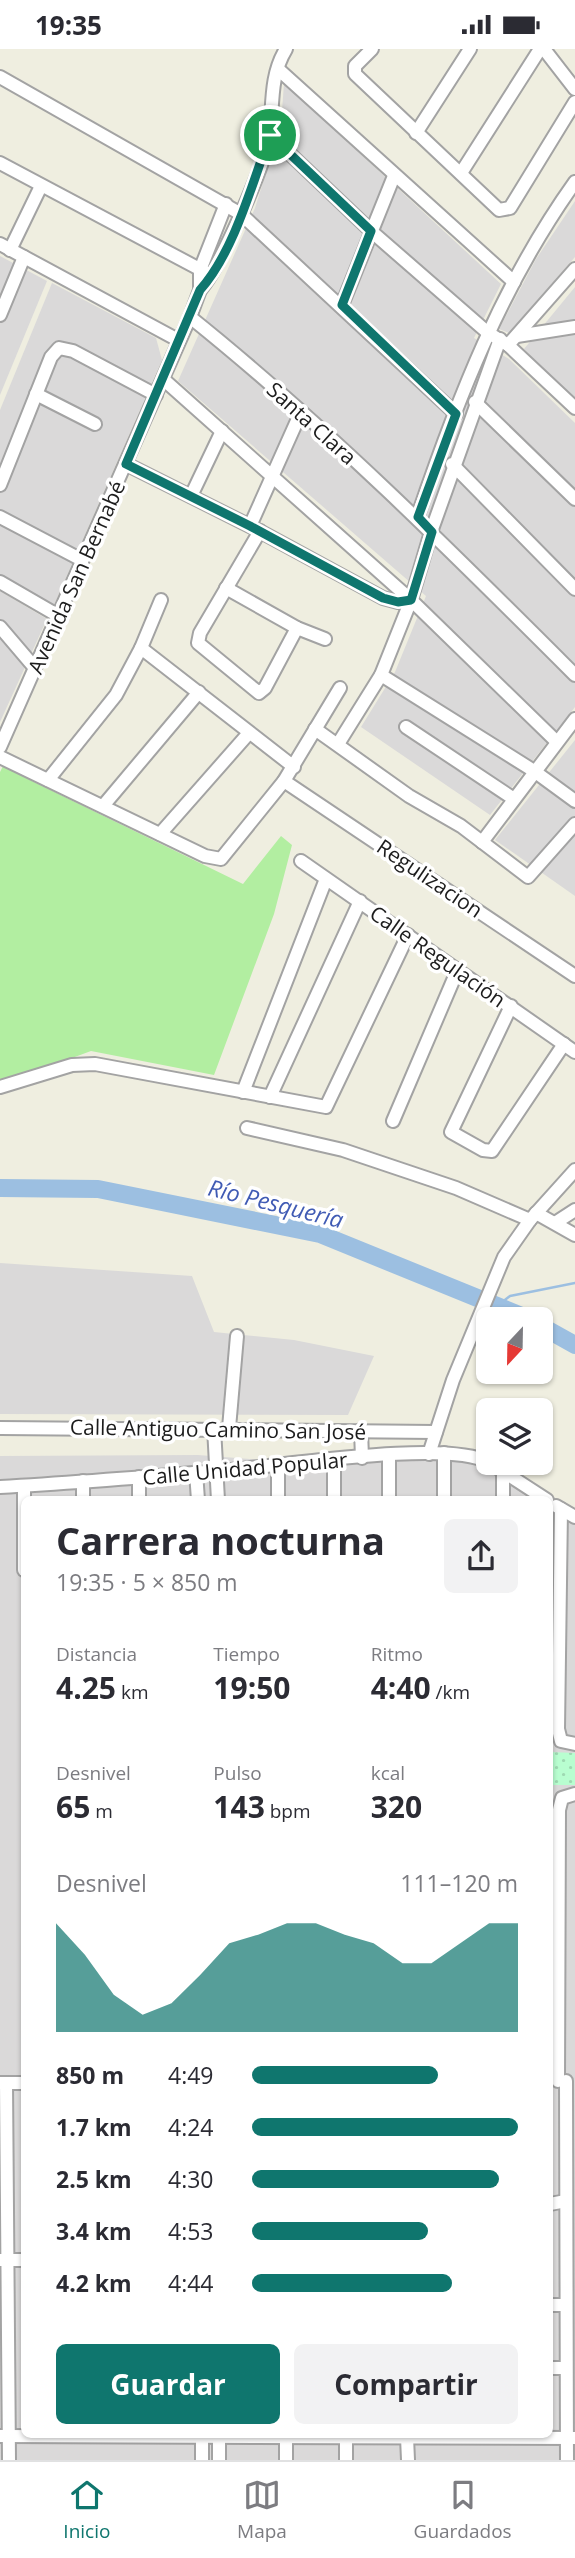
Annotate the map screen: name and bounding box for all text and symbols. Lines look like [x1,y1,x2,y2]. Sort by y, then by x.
text: 19:35 [35,7,102,43]
pin [240,105,300,165]
icon: arrive [251,116,289,154]
street label: Santa Clara [261,375,363,471]
street label: Avenida San Bernabé [21,476,131,678]
street label: Regulizacion [372,832,488,924]
street label: Calle Regulación [365,899,511,1013]
water label: Río Pesquería [205,1171,347,1235]
north arrow [476,1307,553,1384]
map controls [476,1307,553,1475]
button: layers [476,1398,553,1475]
street label: Calle Antiguo Camino San José [70,1412,366,1446]
street label: Calle Unidad Popular [141,1445,349,1491]
text: Carrera nocturna [56,1514,385,1566]
button: share [444,1519,518,1593]
text: 19:35 · 5 × 850 m [56,1566,238,1598]
text: Distancia [56,1641,137,1667]
text: Tiempo [213,1641,280,1667]
text: Ritmo [371,1641,423,1667]
text: 4.25 [56,1667,116,1708]
text: 19:50 [213,1667,291,1708]
text: 4:40 [371,1667,431,1708]
text: km [116,1679,149,1705]
text: /km [431,1679,470,1705]
text: Desnivel [56,1760,131,1786]
text: Pulso [213,1760,262,1786]
text: kcal [371,1760,405,1786]
text: 65 [56,1786,90,1827]
text: 143 [213,1786,265,1827]
text: 320 [371,1786,422,1827]
text: m [90,1798,113,1824]
text: bpm [265,1798,311,1824]
text: Desnivel [56,1867,147,1899]
text: 111–120 m [400,1867,518,1899]
text: 850 m [56,2059,124,2091]
text: 4:49 [168,2059,214,2091]
text: 1.7 km [56,2111,132,2143]
text: 4:24 [168,2111,214,2143]
text: 2.5 km [56,2163,132,2195]
text: 4:30 [168,2163,214,2195]
text: 3.4 km [56,2215,132,2247]
text: 4:53 [168,2215,214,2247]
text: 4.2 km [56,2267,132,2299]
text: 4:44 [168,2267,214,2299]
button: Guardar [56,2344,280,2424]
button: Compartir [294,2344,518,2424]
tab: Inicio [63,2476,110,2544]
tab: Mapa [237,2476,287,2544]
tab: Guardados [414,2476,512,2544]

